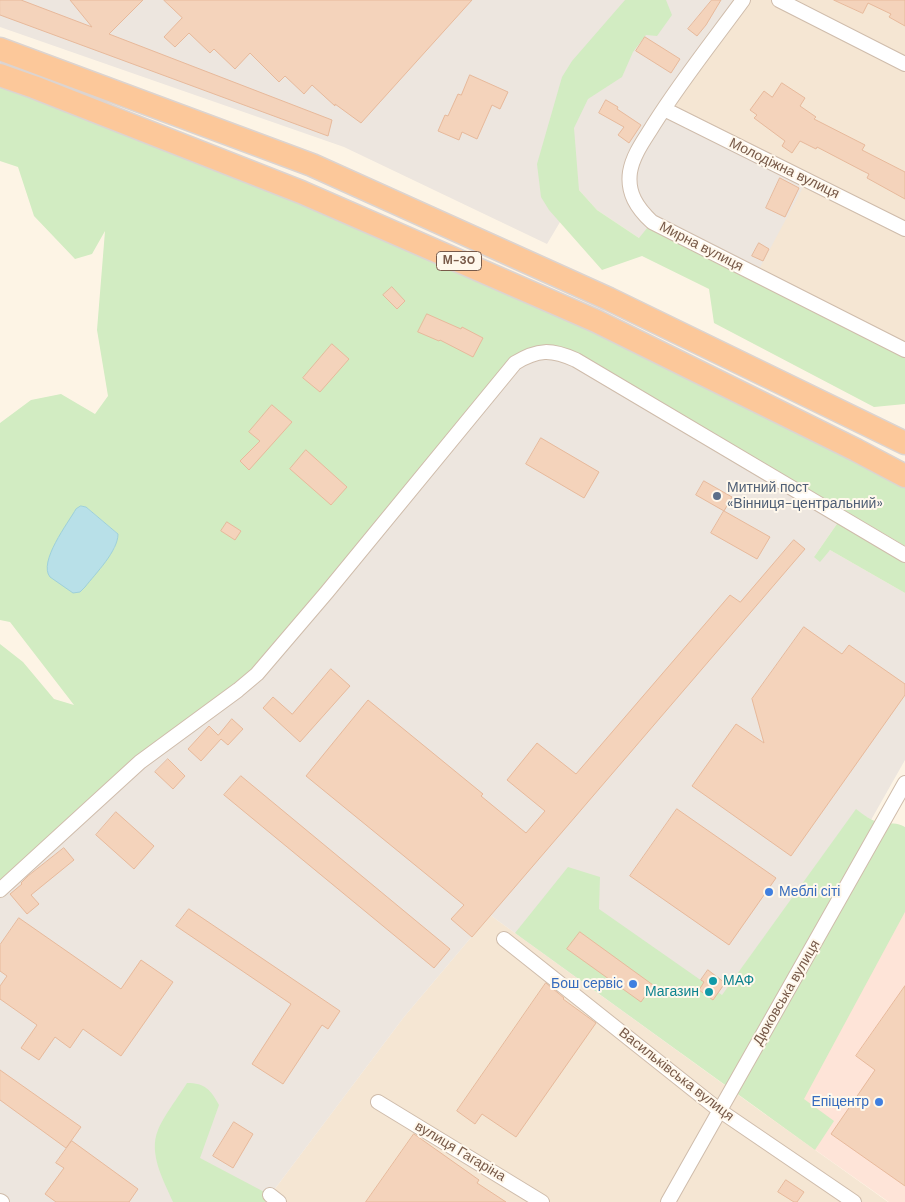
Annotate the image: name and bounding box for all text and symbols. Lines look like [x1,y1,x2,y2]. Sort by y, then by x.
street label: Молодіжна вулиця [726,135,842,203]
street label: Мирна вулиця [656,219,746,275]
road number: М-30 [436,252,482,270]
place label: Митний пост «Вінниця-центральний» [727,480,883,512]
marker: Митний пост «Вінниця-центральний» [711,490,723,502]
place label: Меблі сіті [779,884,840,900]
marker: Меблі сіті [763,886,775,898]
street label: Дюковська вулиця [750,937,824,1049]
place label: МАФ [723,973,754,989]
marker: МАФ [707,975,719,987]
place label: Бош сервіс [551,976,623,992]
marker: Бош сервіс [627,978,639,990]
place label: Магазин [645,984,699,1000]
marker: Магазин [703,986,715,998]
street label: Васильківська вулиця [615,1025,737,1125]
place label: Епіцентр [811,1094,869,1110]
marker: Епіцентр [873,1096,885,1108]
street label: вулиця Гагаріна [412,1118,508,1186]

